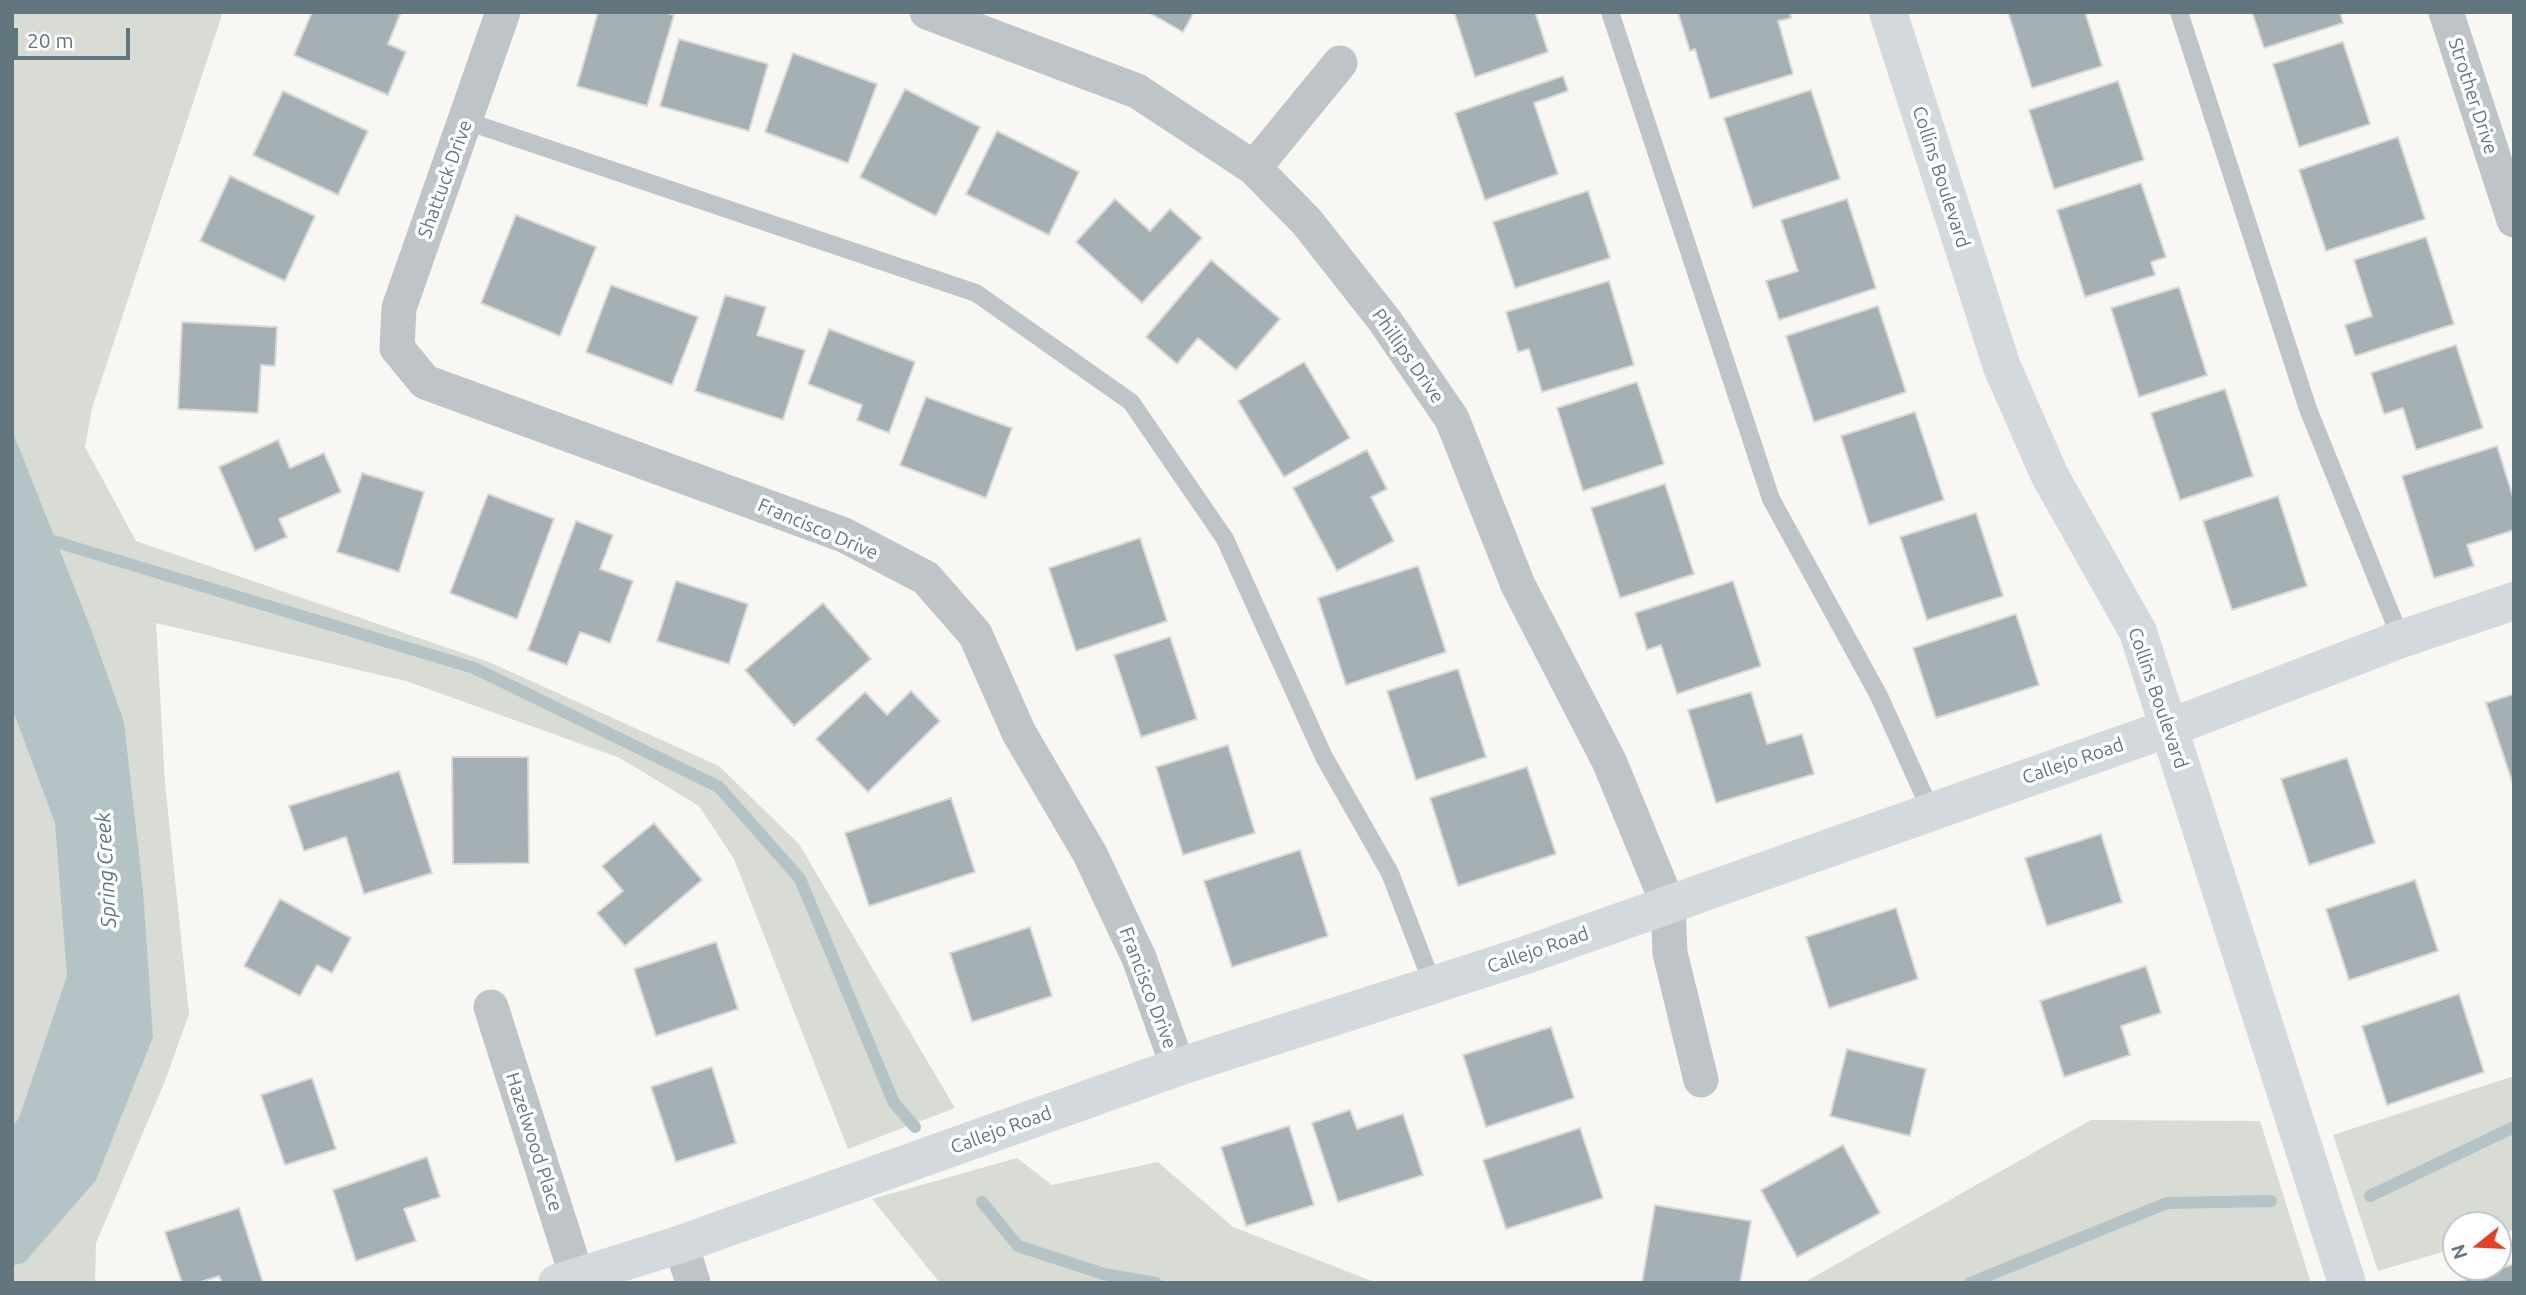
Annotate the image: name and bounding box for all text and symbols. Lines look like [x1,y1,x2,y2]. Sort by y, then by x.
scale bar [18,14,133,58]
text: 20 m [27,28,74,52]
street label: Strother Drive [2443,35,2503,157]
street label: Collins Boulevard [1907,103,1975,251]
street label: Shattuck Drive [413,117,477,241]
street label: Phillips Drive [1367,304,1449,408]
street label: Francisco Drive [754,493,882,565]
street label: Collins Boulevard [2123,625,2193,771]
street label: Callejo Road [2019,733,2127,789]
water label: Spring Creek [90,811,122,929]
street label: Callejo Road [1484,922,1592,978]
street label: Francisco Drive [1114,924,1182,1052]
street label: Hazelwood Place [501,1070,567,1214]
street label: Callejo Road [947,1101,1055,1159]
north arrow [2442,1211,2512,1281]
text: N [2446,1242,2472,1262]

